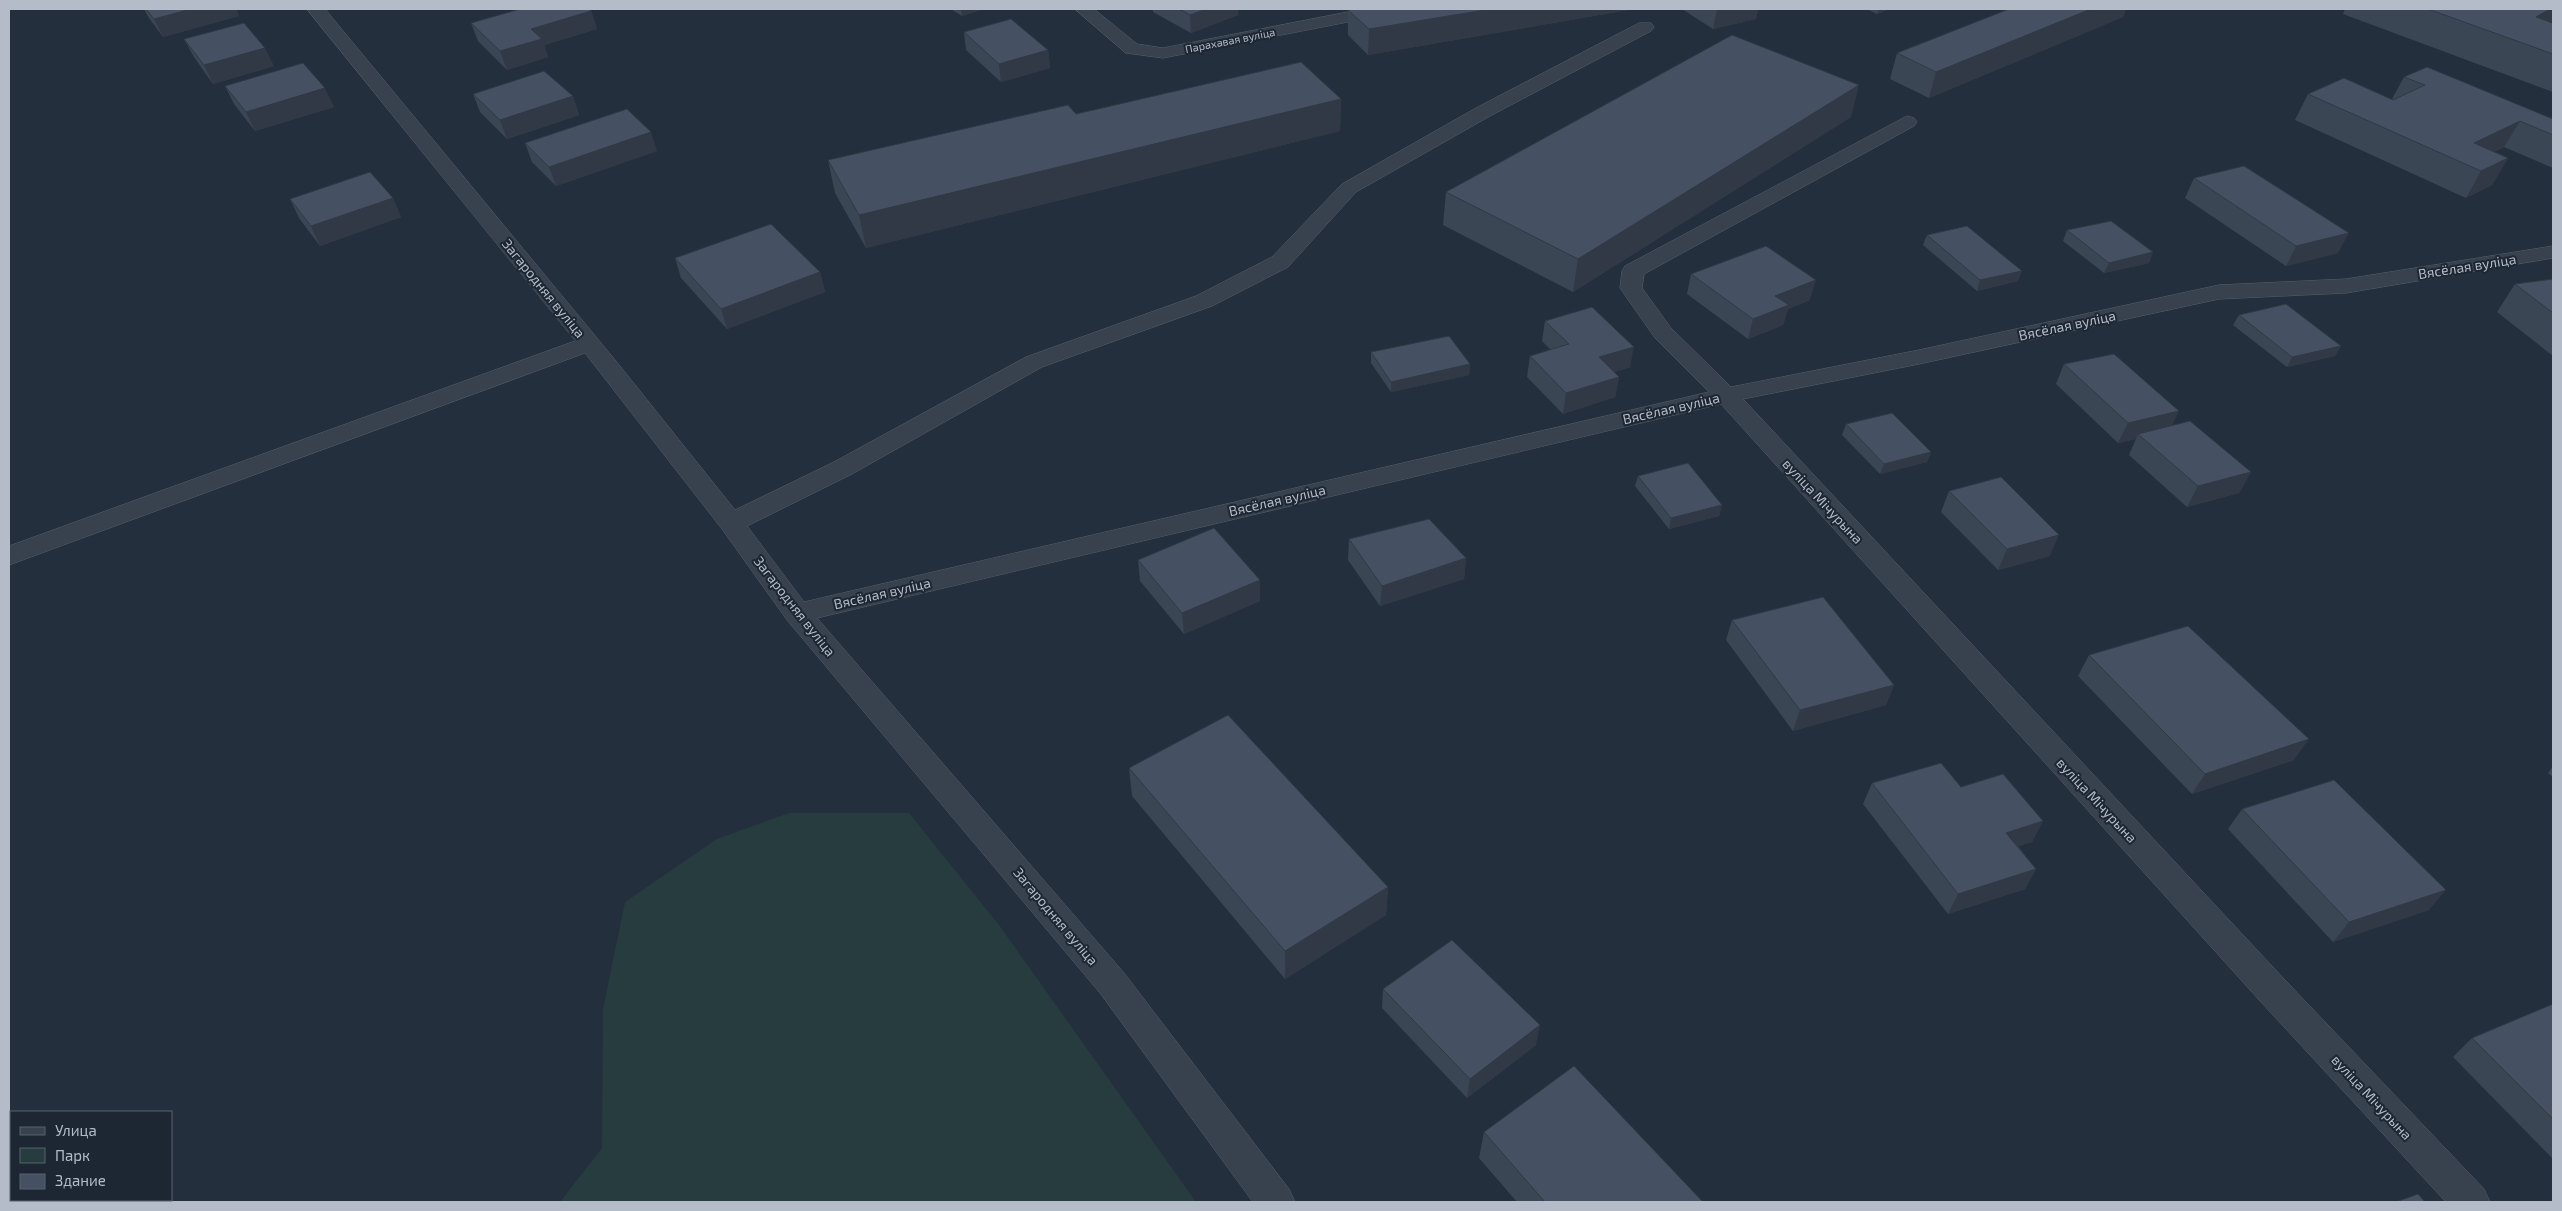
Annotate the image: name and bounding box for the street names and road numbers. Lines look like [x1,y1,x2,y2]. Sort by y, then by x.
street label: Парахавая вуліца [1184,25,1276,56]
street label: Загародняя вуліца [499,235,589,341]
street label: Вясёлая вуліца [2417,250,2517,282]
street label: Вясёлая вуліца [2017,306,2117,344]
street label: Вясёлая вуліца [1621,389,1721,427]
street label: вуліца Мічурына [1779,455,1867,547]
street label: Вясёлая вуліца [1227,481,1327,519]
street label: Загародняя вуліца [751,553,839,659]
street label: Вясёлая вуліца [832,574,932,612]
street label: вуліца Мічурына [2053,754,2141,846]
street label: Загародняя вуліца [1010,864,1102,968]
street label: вуліца Мічурына [2328,1051,2416,1143]

